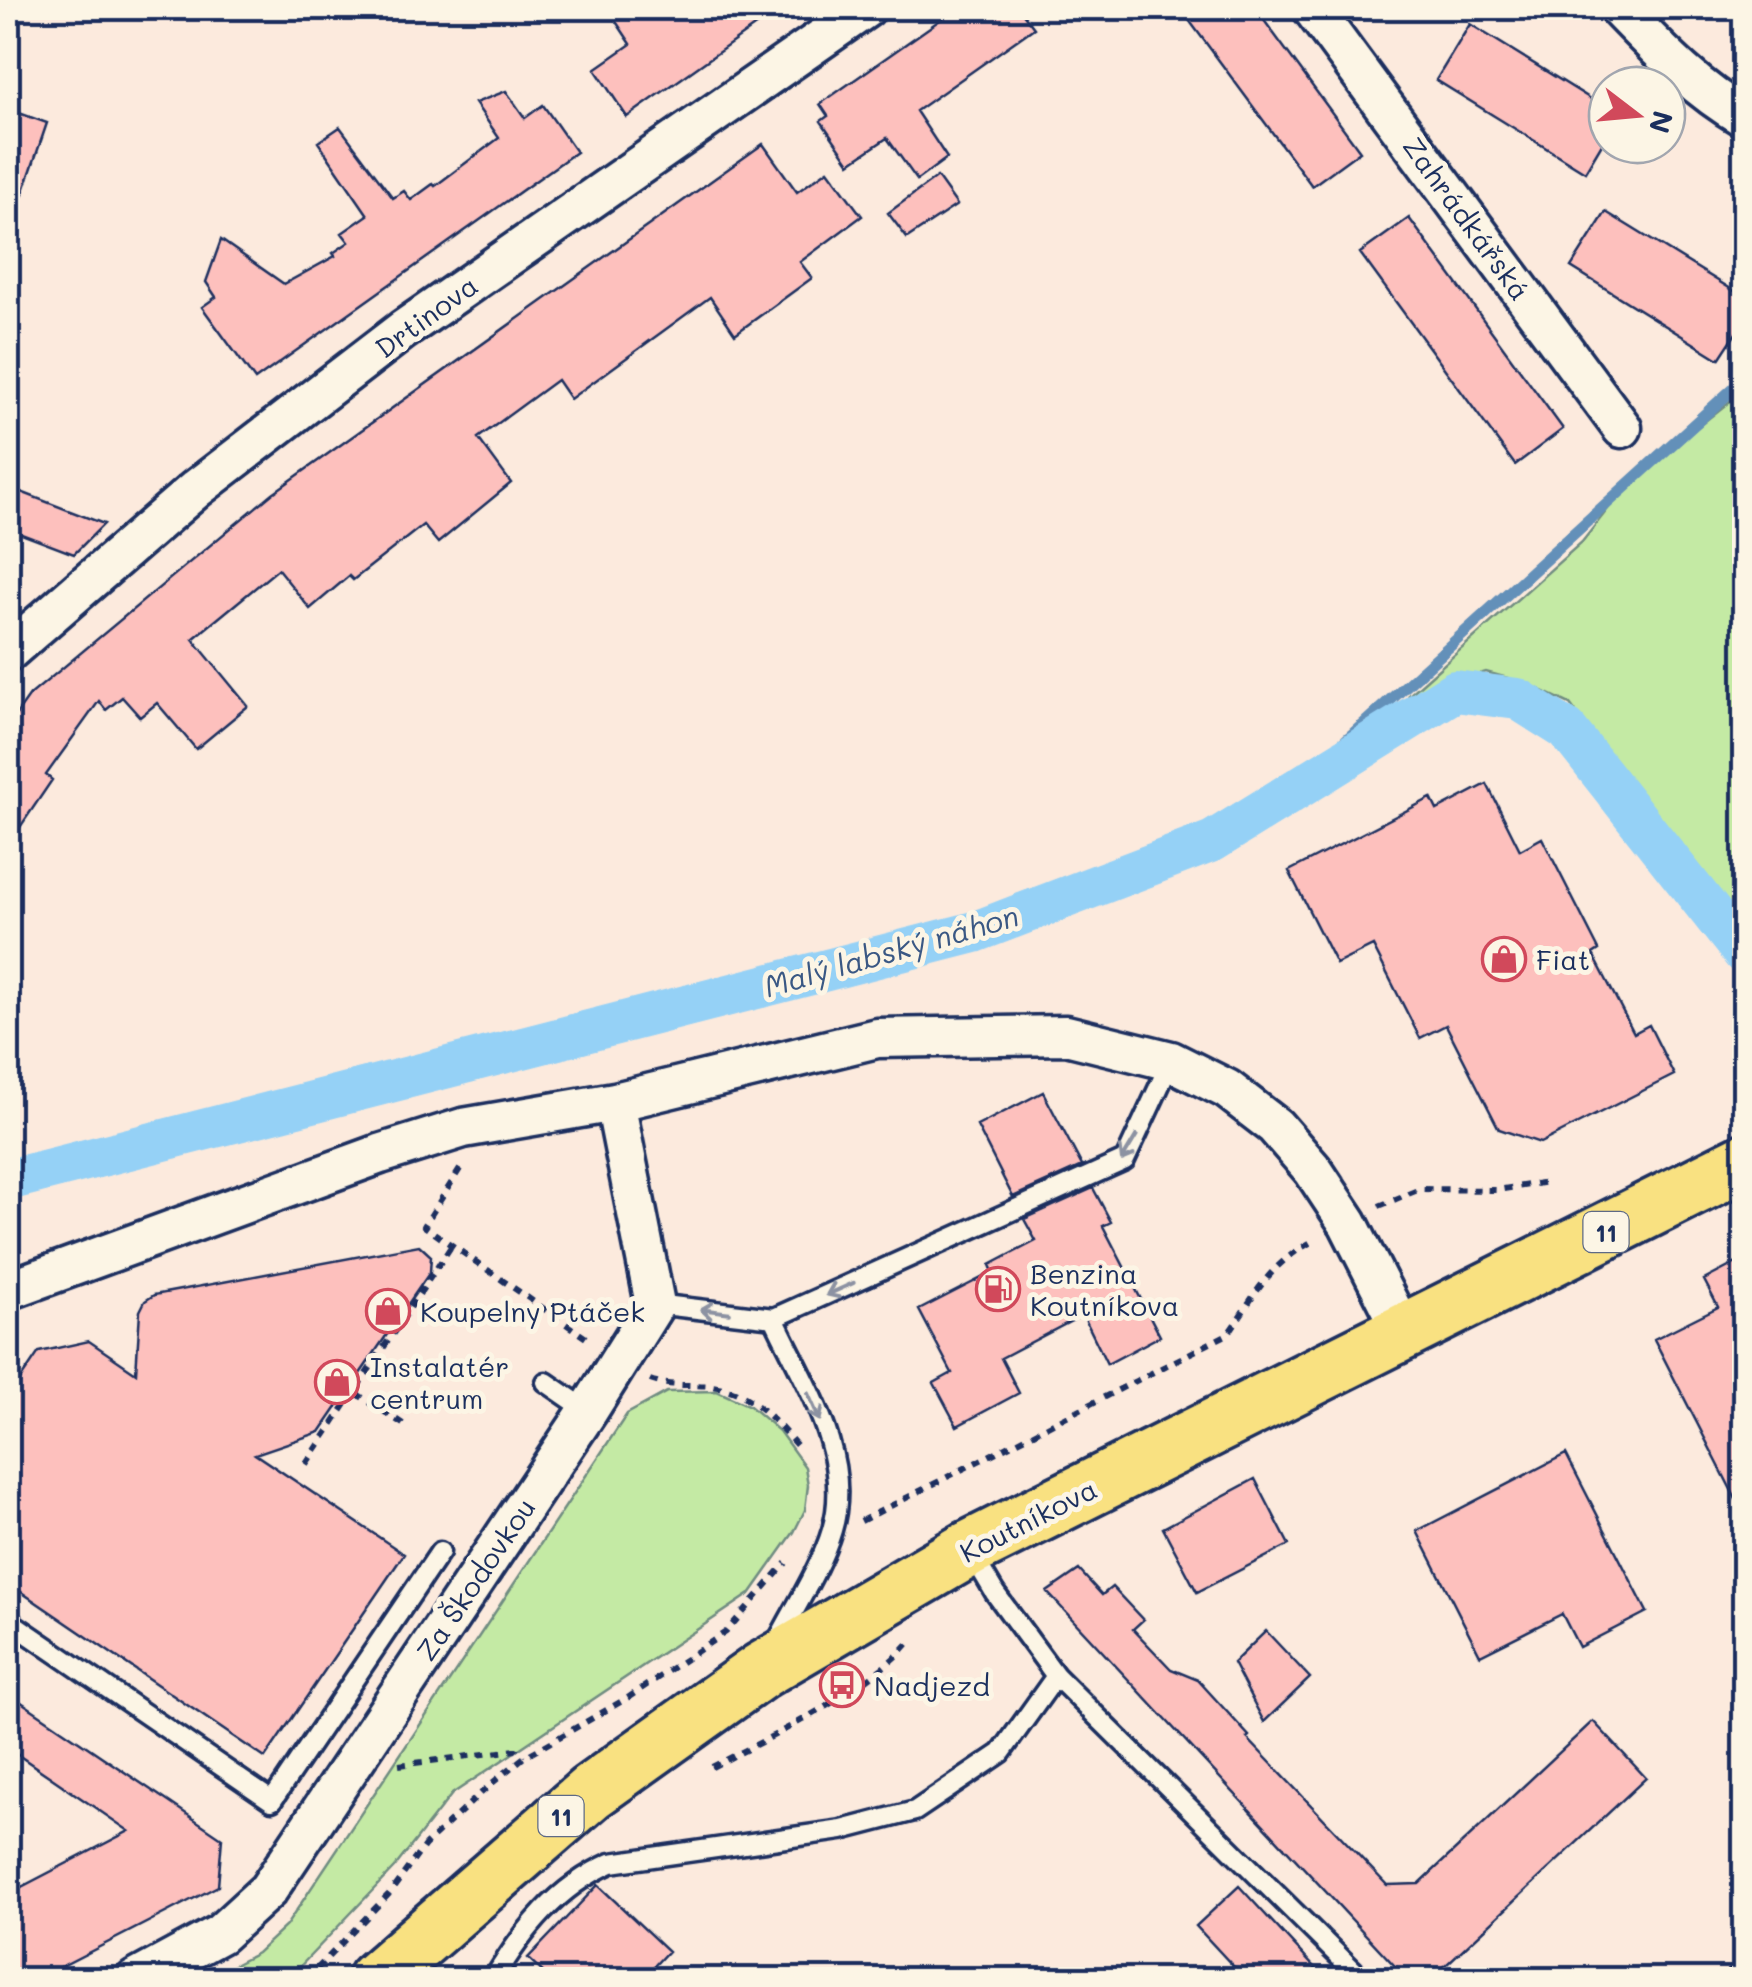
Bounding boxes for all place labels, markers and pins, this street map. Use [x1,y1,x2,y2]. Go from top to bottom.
shop icon: Fiat [1481,936,1527,982]
place label: Fiat [1536,941,1590,977]
place label: Benzina Koutníkova [1030,1255,1179,1323]
fuel station icon: Benzina Koutníkova [975,1266,1021,1312]
shop icon: Koupelny Ptáček [365,1288,411,1334]
place label: Koupelny Ptáček [420,1293,645,1329]
place label: Instalatér centrum [370,1348,509,1416]
shop icon: Instalatér centrum [314,1359,360,1405]
bus stop icon: Nadjezd [819,1662,865,1708]
place label: Nadjezd [874,1667,990,1703]

